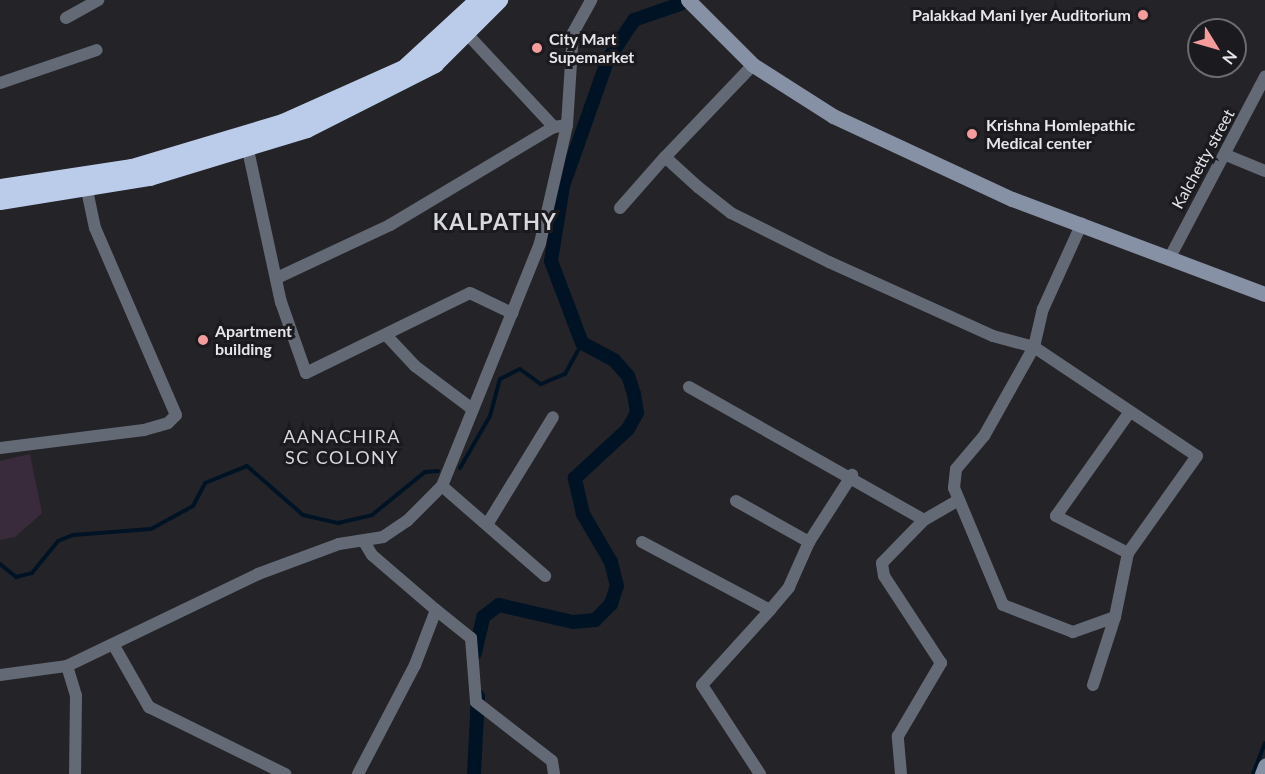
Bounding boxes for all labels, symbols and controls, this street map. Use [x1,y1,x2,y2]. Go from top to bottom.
place label: Palakkad Mani Iyer Auditorium [911,5,1131,25]
marker: Palakkad Mani Iyer Auditorium [1136,8,1150,22]
north arrow [1187,18,1247,78]
place label: City Mart Supemarket [549,29,634,67]
marker: City Mart Supemarket [530,41,544,55]
text: N [1219,47,1241,69]
street label: Kalchetty street [1168,106,1238,212]
place label: Krishna Homlepathic Medical center [986,115,1135,153]
marker: Krishna Homlepathic Medical center [963,125,981,143]
district label: KALPATHY [433,209,557,235]
place label: Apartment building [215,321,292,359]
marker: Apartment building [196,333,210,347]
district label: AANACHIRA SC COLONY [283,426,401,468]

